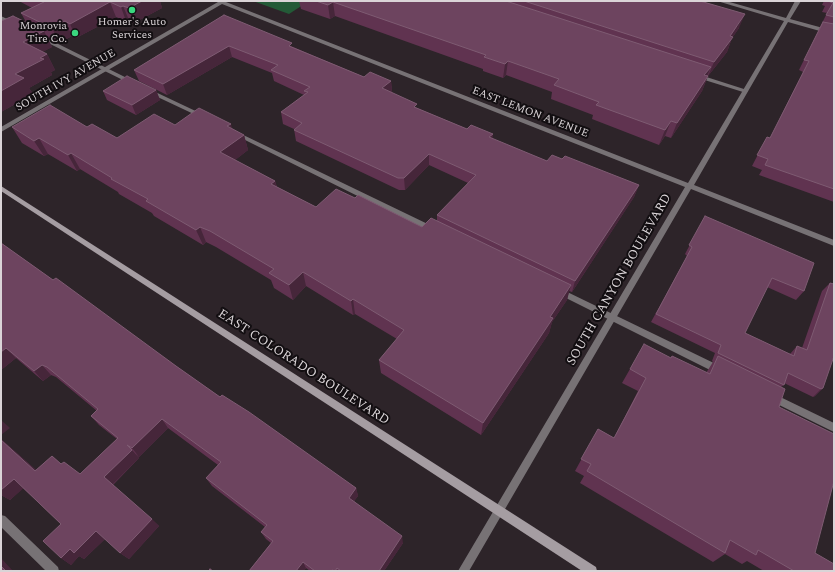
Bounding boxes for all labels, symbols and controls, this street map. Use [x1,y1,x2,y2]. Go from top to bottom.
marker: Homer's Auto Services [127,5,137,15]
place label: Homer's Auto Services [98,16,166,42]
place label: Monrovia Tire Co. [20,20,67,46]
marker: Monrovia Tire Co. [70,28,80,38]
street label: SOUTH IVY AVENUE [14,47,118,115]
street label: EAST LEMON AVENUE [470,85,590,141]
street label: SOUTH CANYON BOULEVARD [564,191,676,369]
street label: EAST COLORADO BOULEVARD [214,307,392,429]

